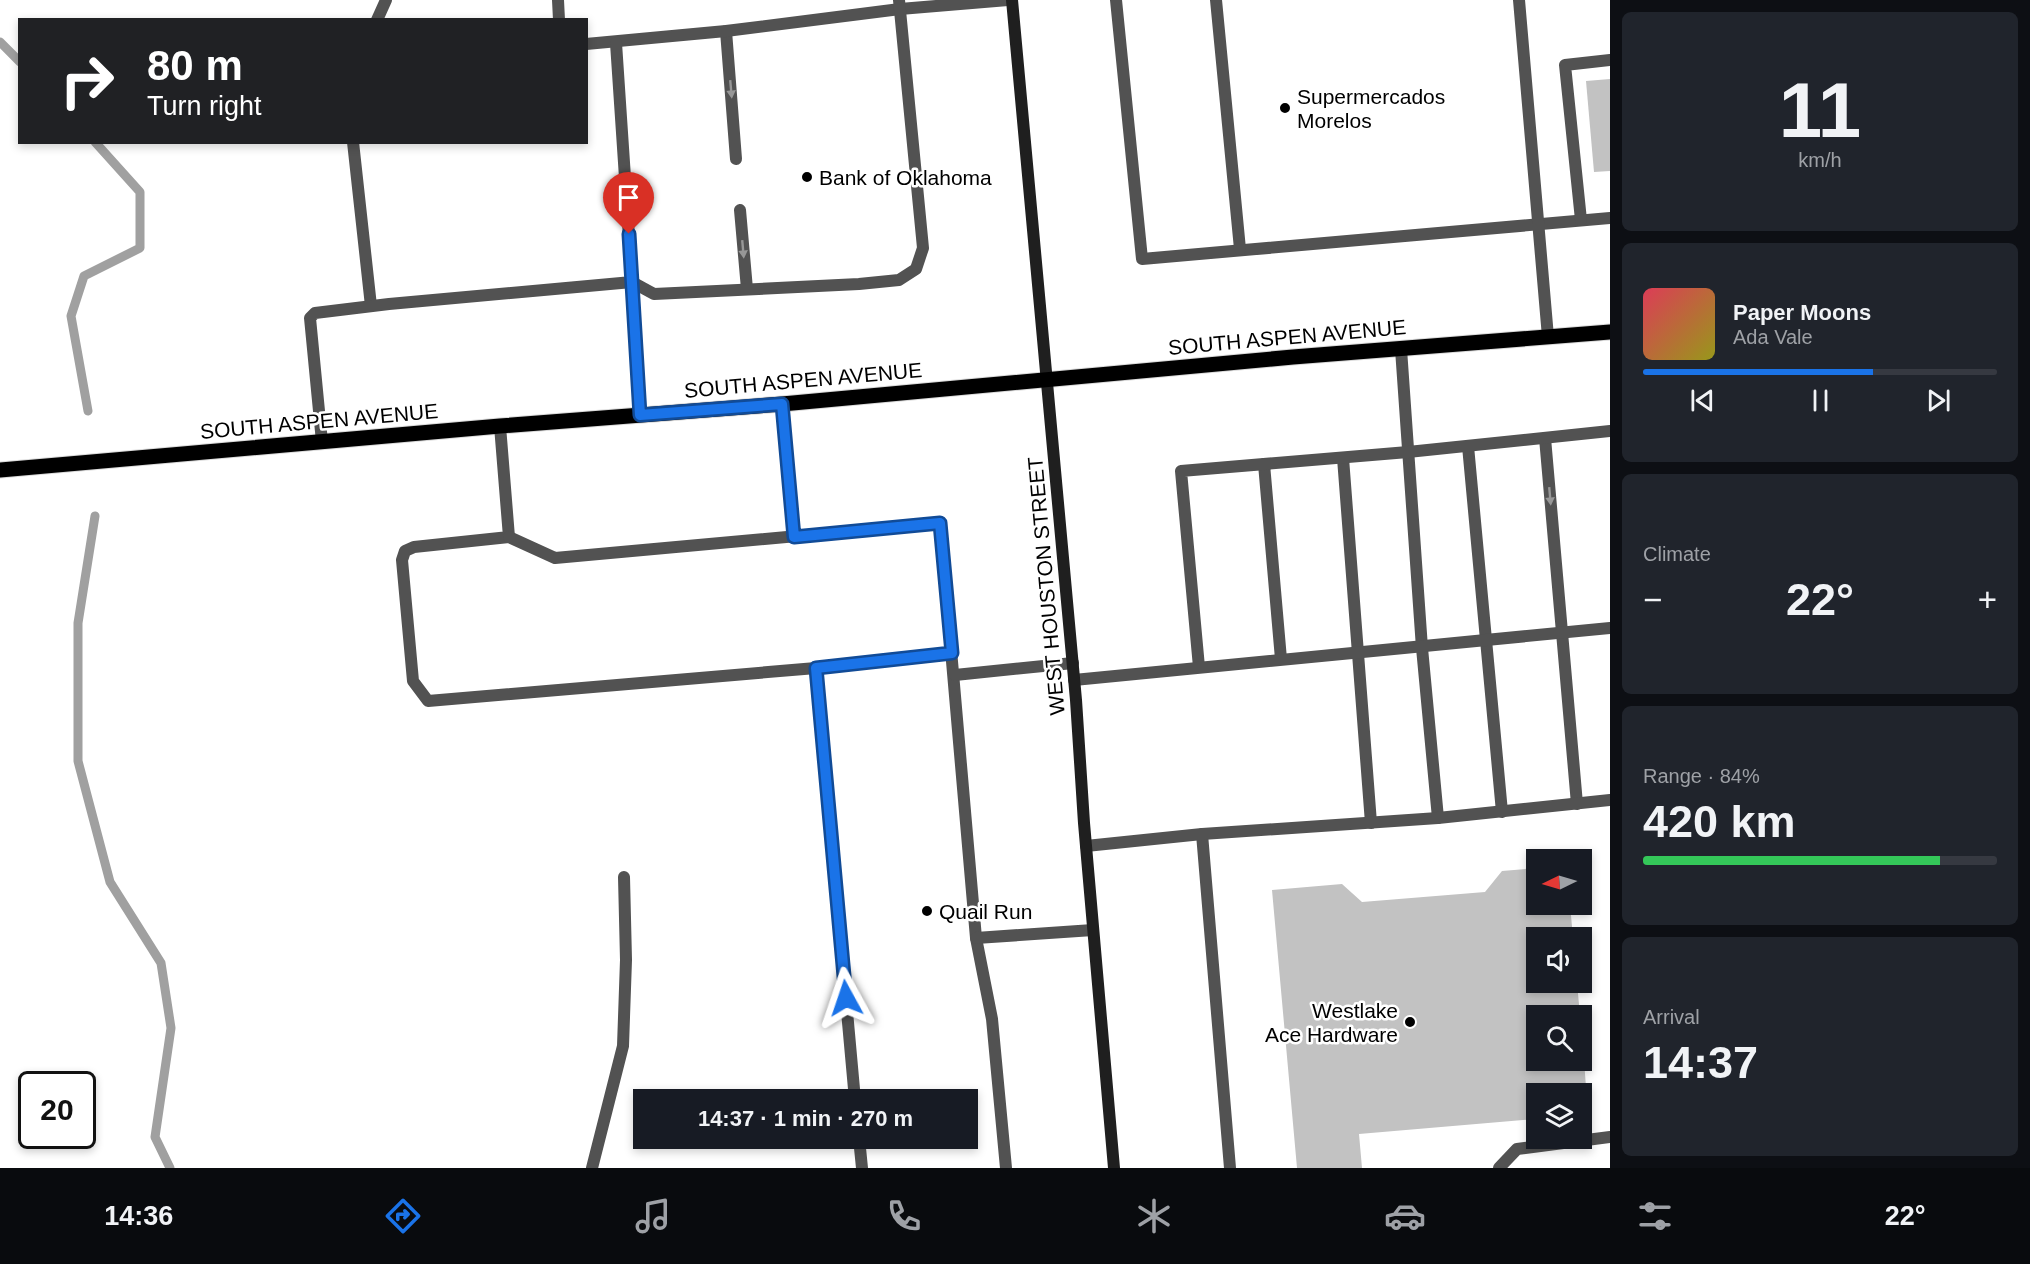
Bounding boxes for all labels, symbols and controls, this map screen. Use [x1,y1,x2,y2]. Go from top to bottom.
icon: right [48,42,126,120]
text: 80 m [147,42,243,89]
text: 11 [1779,66,1861,154]
one-way arrow [726,80,735,99]
place label: Supermercados Morelos [1297,85,1445,132]
text: Turn right [147,91,262,121]
marker: Supermercados Morelos [1278,101,1292,115]
text: km/h [1798,149,1842,171]
place label: Bank of Oklahoma [819,166,992,189]
marker: Bank of Oklahoma [800,170,814,184]
pin [603,172,654,234]
icon: arrive [612,181,645,214]
one-way arrow [738,240,748,259]
text: Paper Moons [1733,300,1871,325]
street label: SOUTH ASPEN AVENUE [1167,315,1407,359]
text: Ada Vale [1733,326,1813,348]
street label: SOUTH ASPEN AVENUE [683,358,923,402]
icon: previous [1686,384,1719,417]
icon: pause [1804,384,1837,417]
icon: next [1922,384,1955,417]
street label: SOUTH ASPEN AVENUE [199,399,439,443]
street label: WEST HOUSTON STREET [1023,456,1069,716]
one-way arrow [1545,487,1555,506]
text: Climate [1643,543,1711,565]
text: 22° [1786,574,1854,625]
text: − [1643,581,1662,618]
text: + [1978,581,1997,618]
text: Range · 84% [1643,765,1760,787]
text: 420 km [1643,796,1796,847]
north arrow [1526,849,1592,915]
map controls [1526,849,1592,1149]
place label: Quail Run [939,900,1032,923]
marker: Quail Run [920,904,934,918]
button: sound [1526,927,1592,993]
position arrow [814,966,878,1030]
place label: Westlake Ace Hardware [1265,999,1398,1046]
button: search [1526,1005,1592,1071]
text: Arrival [1643,1006,1700,1028]
marker: Westlake Ace Hardware [1403,1015,1417,1029]
text: 14:37 [1643,1037,1758,1088]
speed limit sign: 20 [18,1071,96,1149]
button: layers [1526,1083,1592,1149]
text: 14:37 · 1 min · 270 m [698,1106,913,1131]
icon: directions [382,1195,424,1237]
icon: music [632,1195,674,1237]
icon: phone [883,1195,925,1237]
icon: climate [1133,1195,1175,1237]
icon: car [1384,1195,1426,1237]
icon: filters [1634,1195,1676,1237]
text: 14:36 [104,1201,173,1231]
text: 22° [1885,1201,1926,1231]

